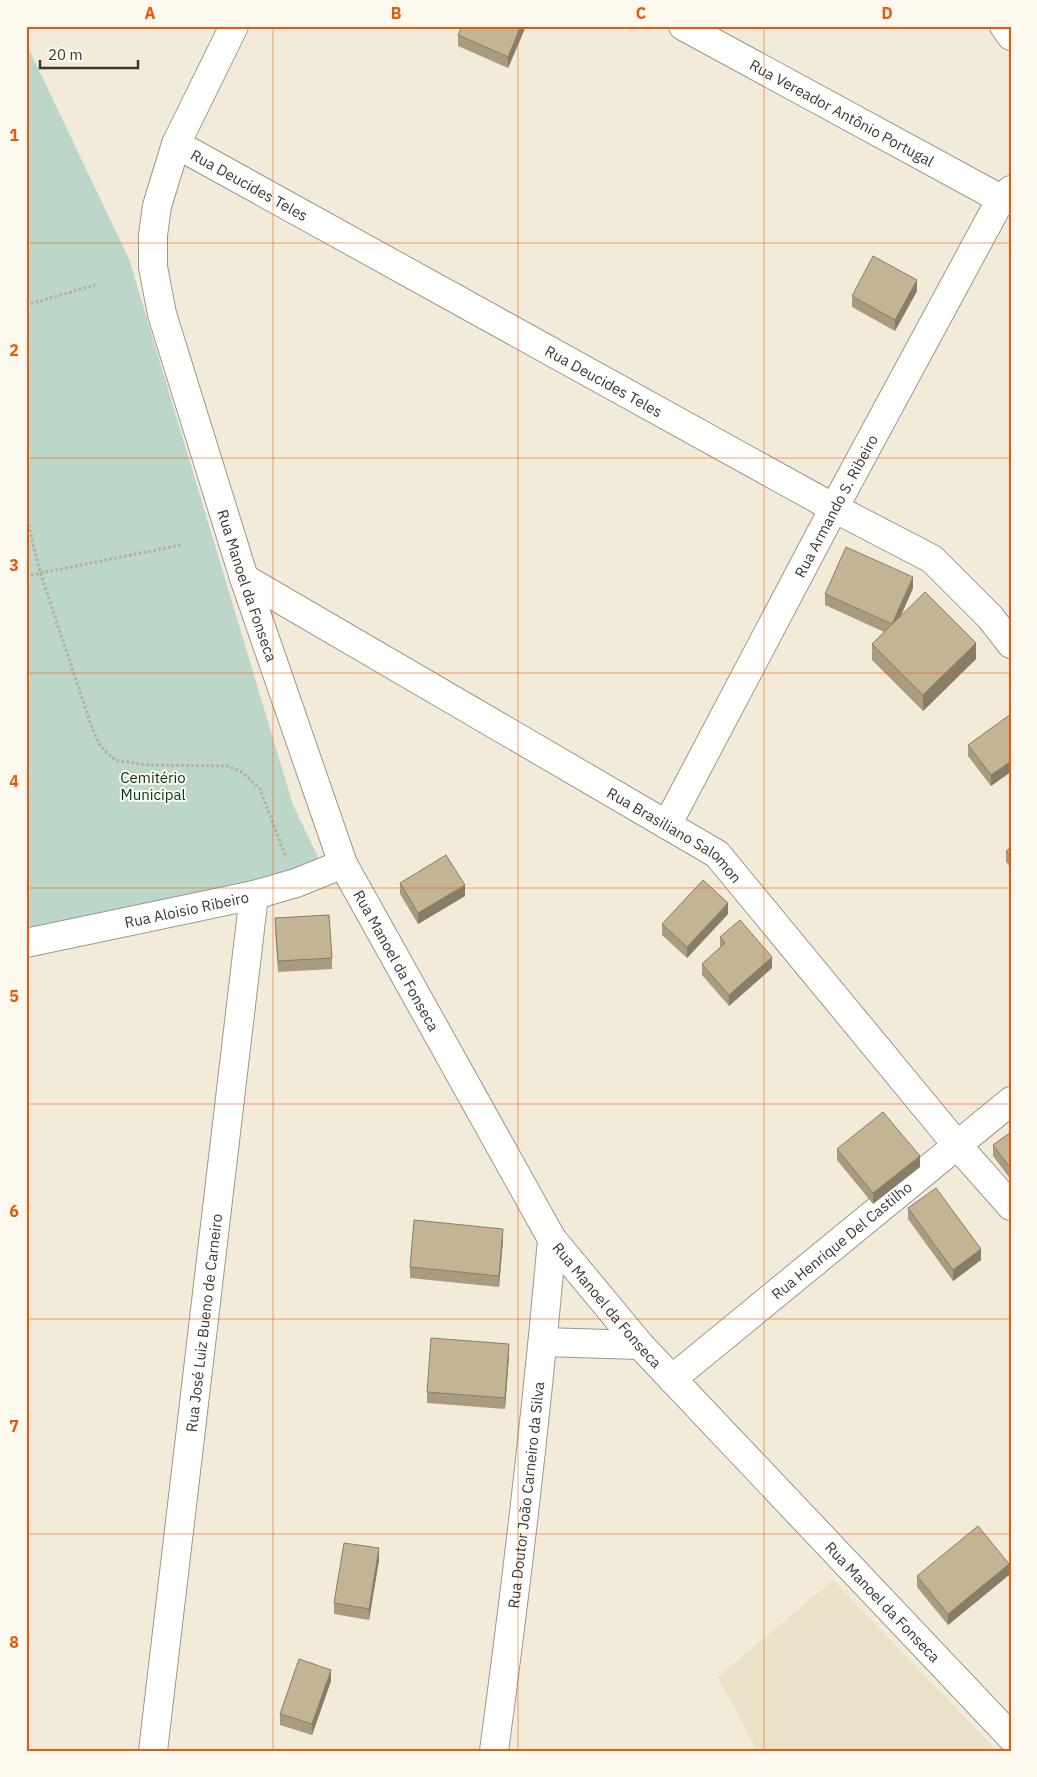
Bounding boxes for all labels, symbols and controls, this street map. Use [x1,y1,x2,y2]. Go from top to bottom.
text: A [145,3,156,23]
text: B [391,3,402,23]
text: C [636,3,646,23]
text: D [881,3,893,23]
scale bar [40,38,138,70]
text: 20 m [48,45,83,64]
street label: Rua Vereador Antônio Portugal [746,55,938,170]
text: 1 [9,125,19,145]
street label: Rua Deucides Teles [188,145,312,225]
text: 2 [9,340,19,360]
street label: Rua Deucides Teles [542,341,666,421]
street label: Rua Armando S. Ribeiro [790,431,882,581]
street label: Rua Manoel da Fonseca [214,507,282,664]
text: 3 [9,555,19,575]
park label: Cemitério Municipal [120,768,186,804]
text: 4 [9,771,19,791]
street label: Rua Brasiliano Salomon [604,783,746,886]
street label: Rua Manoel da Fonseca [350,886,444,1035]
street label: Rua Aloisio Ribeiro [123,887,250,932]
text: 5 [9,986,19,1006]
street label: Rua Henrique Del Castilho [767,1177,915,1303]
text: 6 [9,1201,19,1221]
street label: Rua José Luiz Bueno de Carneiro [181,1213,226,1433]
street label: Rua Manoel da Fonseca [549,1238,666,1372]
street label: Rua Doutor João Carneiro da Silva [503,1381,548,1609]
text: 7 [9,1416,19,1436]
street label: Rua Manoel da Fonseca [821,1537,944,1666]
text: 8 [9,1632,19,1652]

